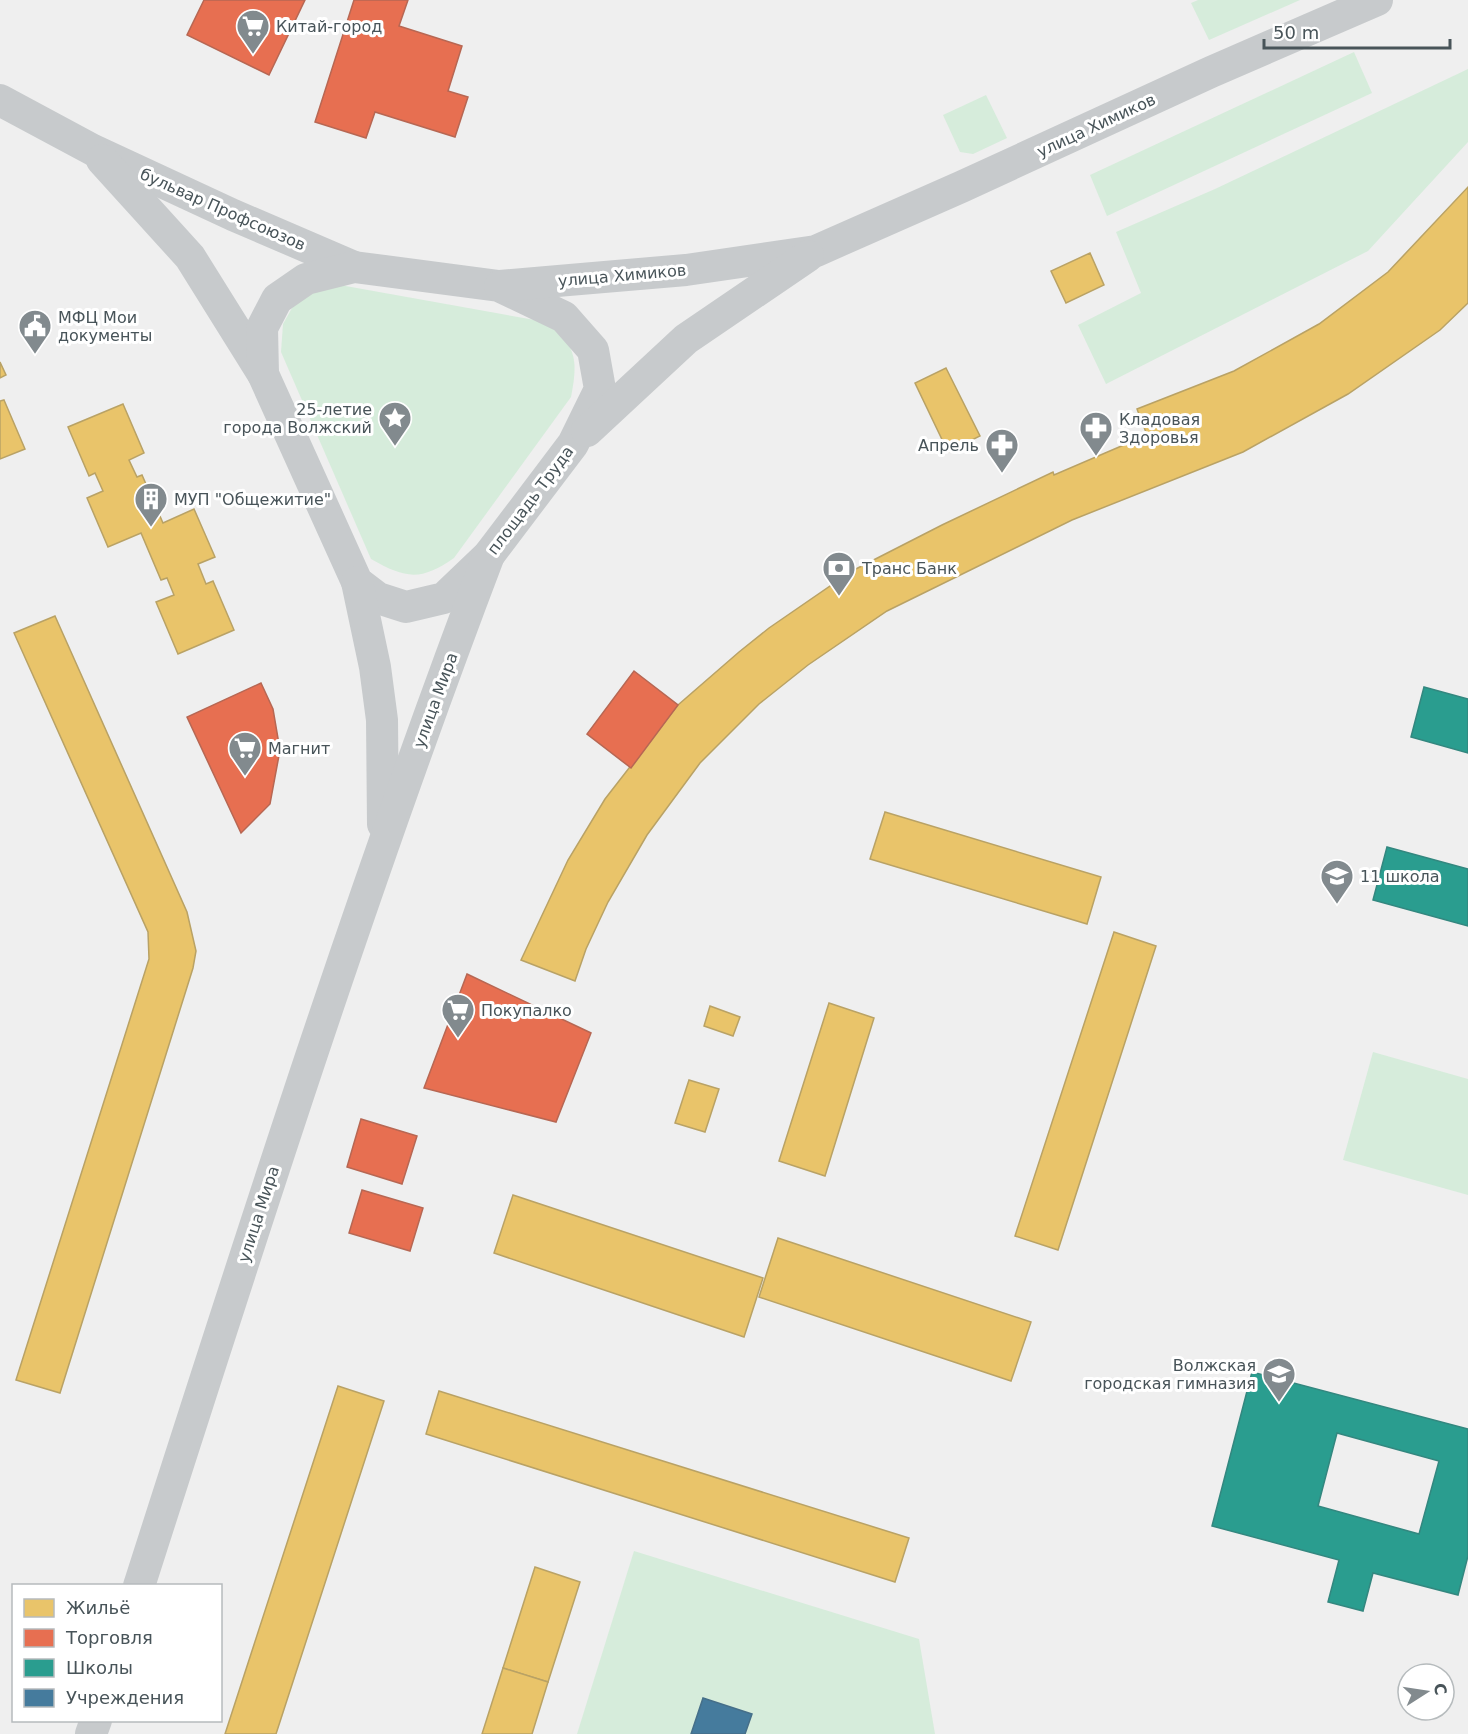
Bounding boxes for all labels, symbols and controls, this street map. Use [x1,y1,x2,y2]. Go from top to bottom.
supermarket icon: Китай-город [235,8,271,55]
scale bar [1264,12,1450,50]
place label: Китай-город [276,17,382,36]
text: 50 m [1273,22,1319,43]
street label: улица Химиков [1034,90,1158,161]
street label: бульвар Профсоюзов [137,164,308,255]
street label: улица Химиков [557,260,687,291]
public building icon: МФЦ Мои документы [17,308,53,355]
place label: МФЦ Мои документы [58,308,152,345]
place label: 25-летие города Волжский [223,400,372,437]
place icon: 25-летие города Волжский [377,400,413,447]
pharmacy icon: Кладовая Здоровья [1078,410,1114,457]
place label: Кладовая Здоровья [1119,410,1200,447]
pharmacy icon: Апрель [984,427,1020,474]
place label: Апрель [918,436,979,455]
street label: площадь Труда [483,442,577,558]
building icon: МУП "Общежитие" [133,481,169,528]
place label: МУП "Общежитие" [174,490,331,509]
bank icon: Транс Банк [821,550,857,597]
place label: Транс Банк [861,559,957,578]
street label: улица Мира [409,650,462,750]
supermarket icon: Магнит [227,730,263,777]
place label: Магнит [268,739,330,758]
school or university icon: 11 школа [1319,858,1355,905]
place label: 11 школа [1360,867,1440,886]
supermarket icon: Покупалко [440,992,476,1039]
place label: Покупалко [481,1001,572,1020]
street label: улица Мира [234,1164,283,1265]
place label: Волжская городская гимназия [1084,1356,1256,1393]
school or university icon: Волжская городская гимназия [1261,1356,1297,1403]
legend [12,1584,222,1722]
text: Жильё [66,1597,130,1618]
text: Торговля [65,1627,153,1648]
text: Школы [66,1657,133,1678]
north arrow [1396,1662,1456,1722]
text: С [1430,1681,1451,1697]
text: Учреждения [66,1687,184,1708]

